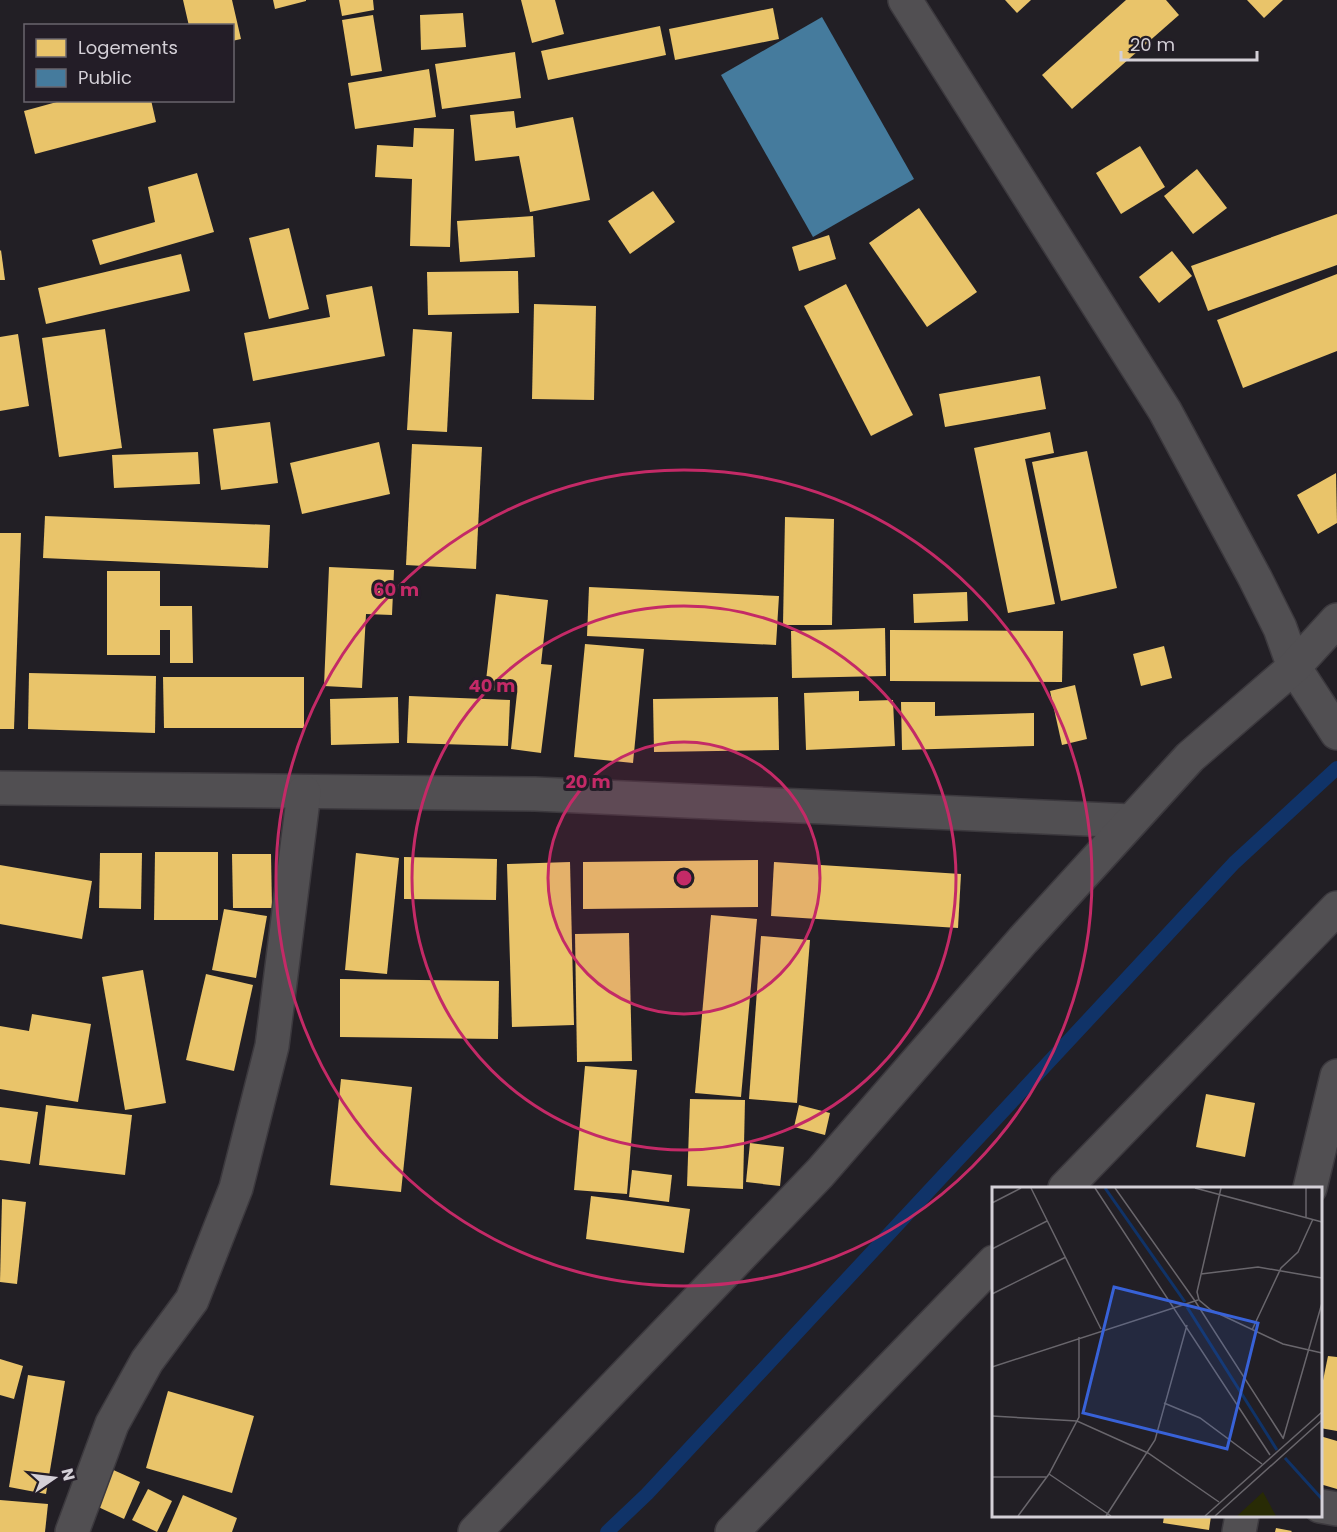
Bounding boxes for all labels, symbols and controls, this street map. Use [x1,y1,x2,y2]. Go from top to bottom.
legend [24,24,234,102]
scale bar [1121,24,1258,62]
text: 20 m [1130,32,1175,57]
text: Logements [78,35,178,60]
text: Public [78,65,132,90]
text: 60 m [373,577,419,602]
text: 40 m [469,673,515,698]
text: 20 m [566,769,610,794]
centre of rings [674,868,694,888]
inset map [992,1187,1322,1517]
north arrow [24,1448,84,1508]
text: N [55,1466,81,1483]

